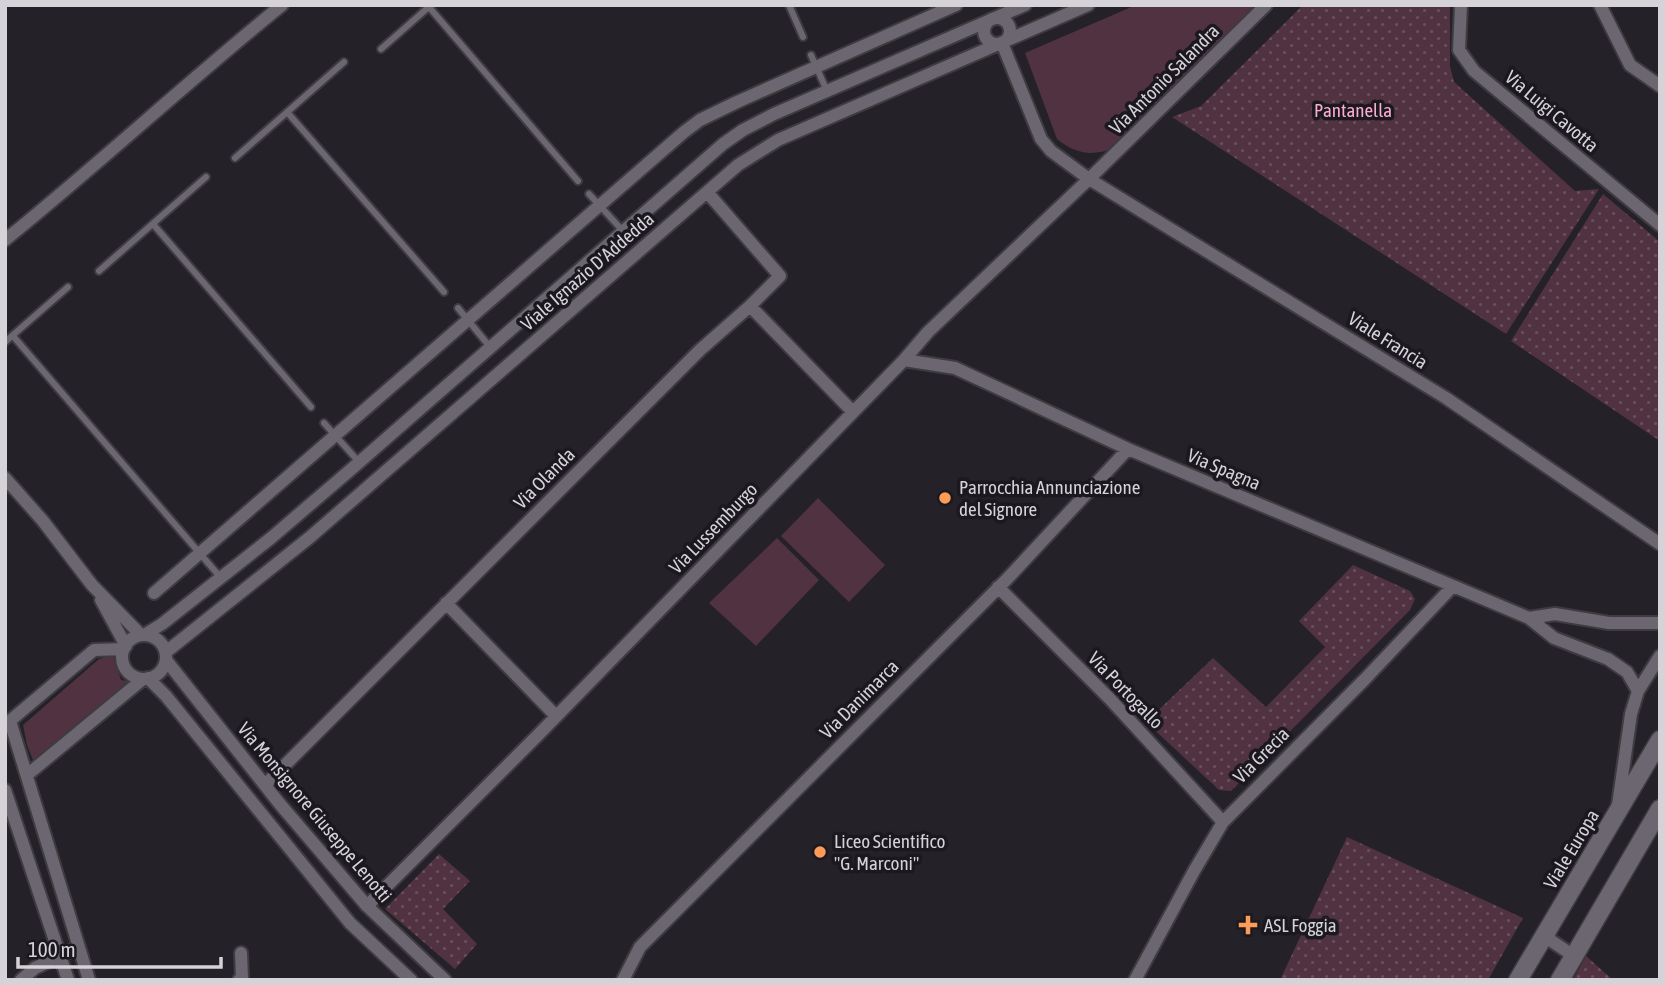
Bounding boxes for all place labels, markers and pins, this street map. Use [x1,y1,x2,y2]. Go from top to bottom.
place label: Parrocchia Annunciazione del Signore [959,476,1140,520]
marker: Parrocchia Annunciazione del Signore [937,490,953,506]
place label: Liceo Scientifico "G. Marconi" [834,830,946,874]
marker: Liceo Scientifico "G. Marconi" [812,844,828,860]
place label: ASL Foggia [1264,914,1337,936]
marker: ASL Foggia [1238,915,1258,935]

